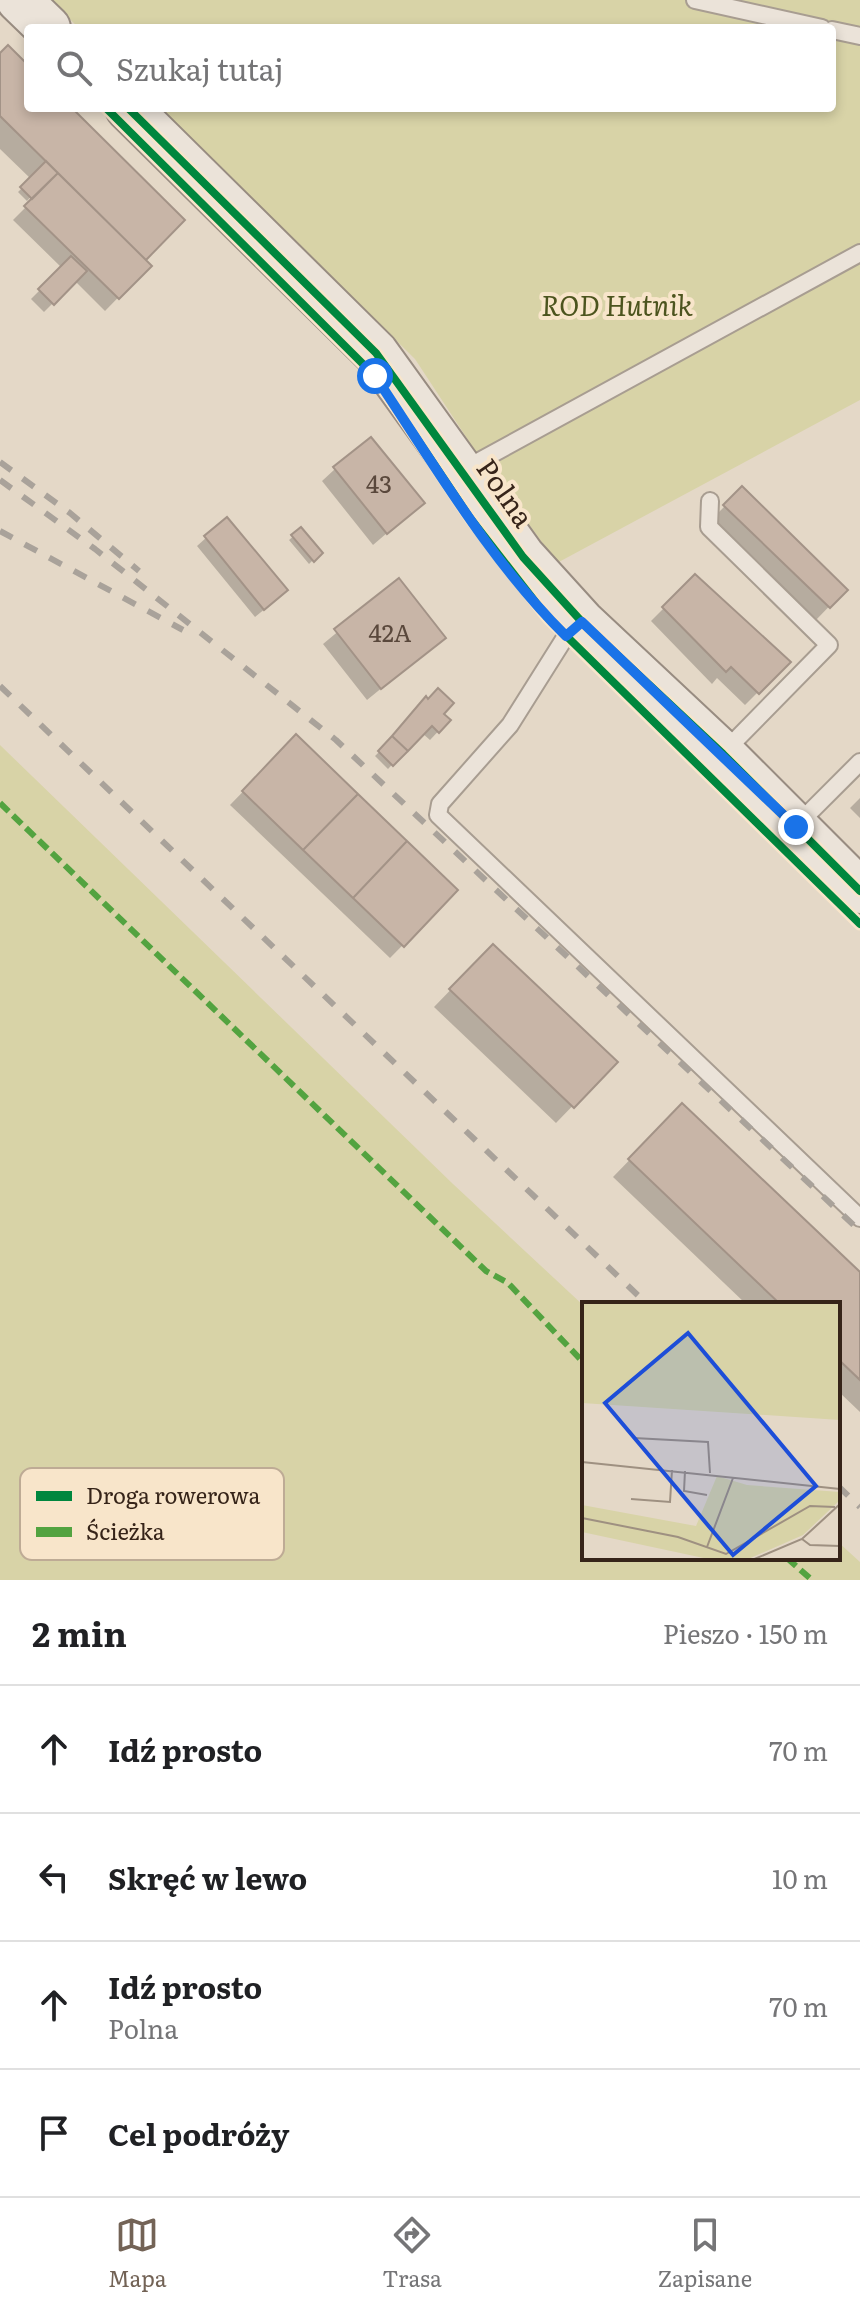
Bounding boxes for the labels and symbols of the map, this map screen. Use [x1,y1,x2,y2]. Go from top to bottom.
park label: ROD Hutnik [541,283,694,325]
route start [357,358,393,394]
street label: Polna [468,449,546,535]
house number: 43 [366,465,392,500]
house number: 42A [368,614,412,649]
route end [778,809,814,845]
inset map [582,1302,840,1560]
legend [20,1468,284,1560]
text: Droga rowerowa [86,1478,260,1511]
text: Ścieżka [86,1514,165,1547]

